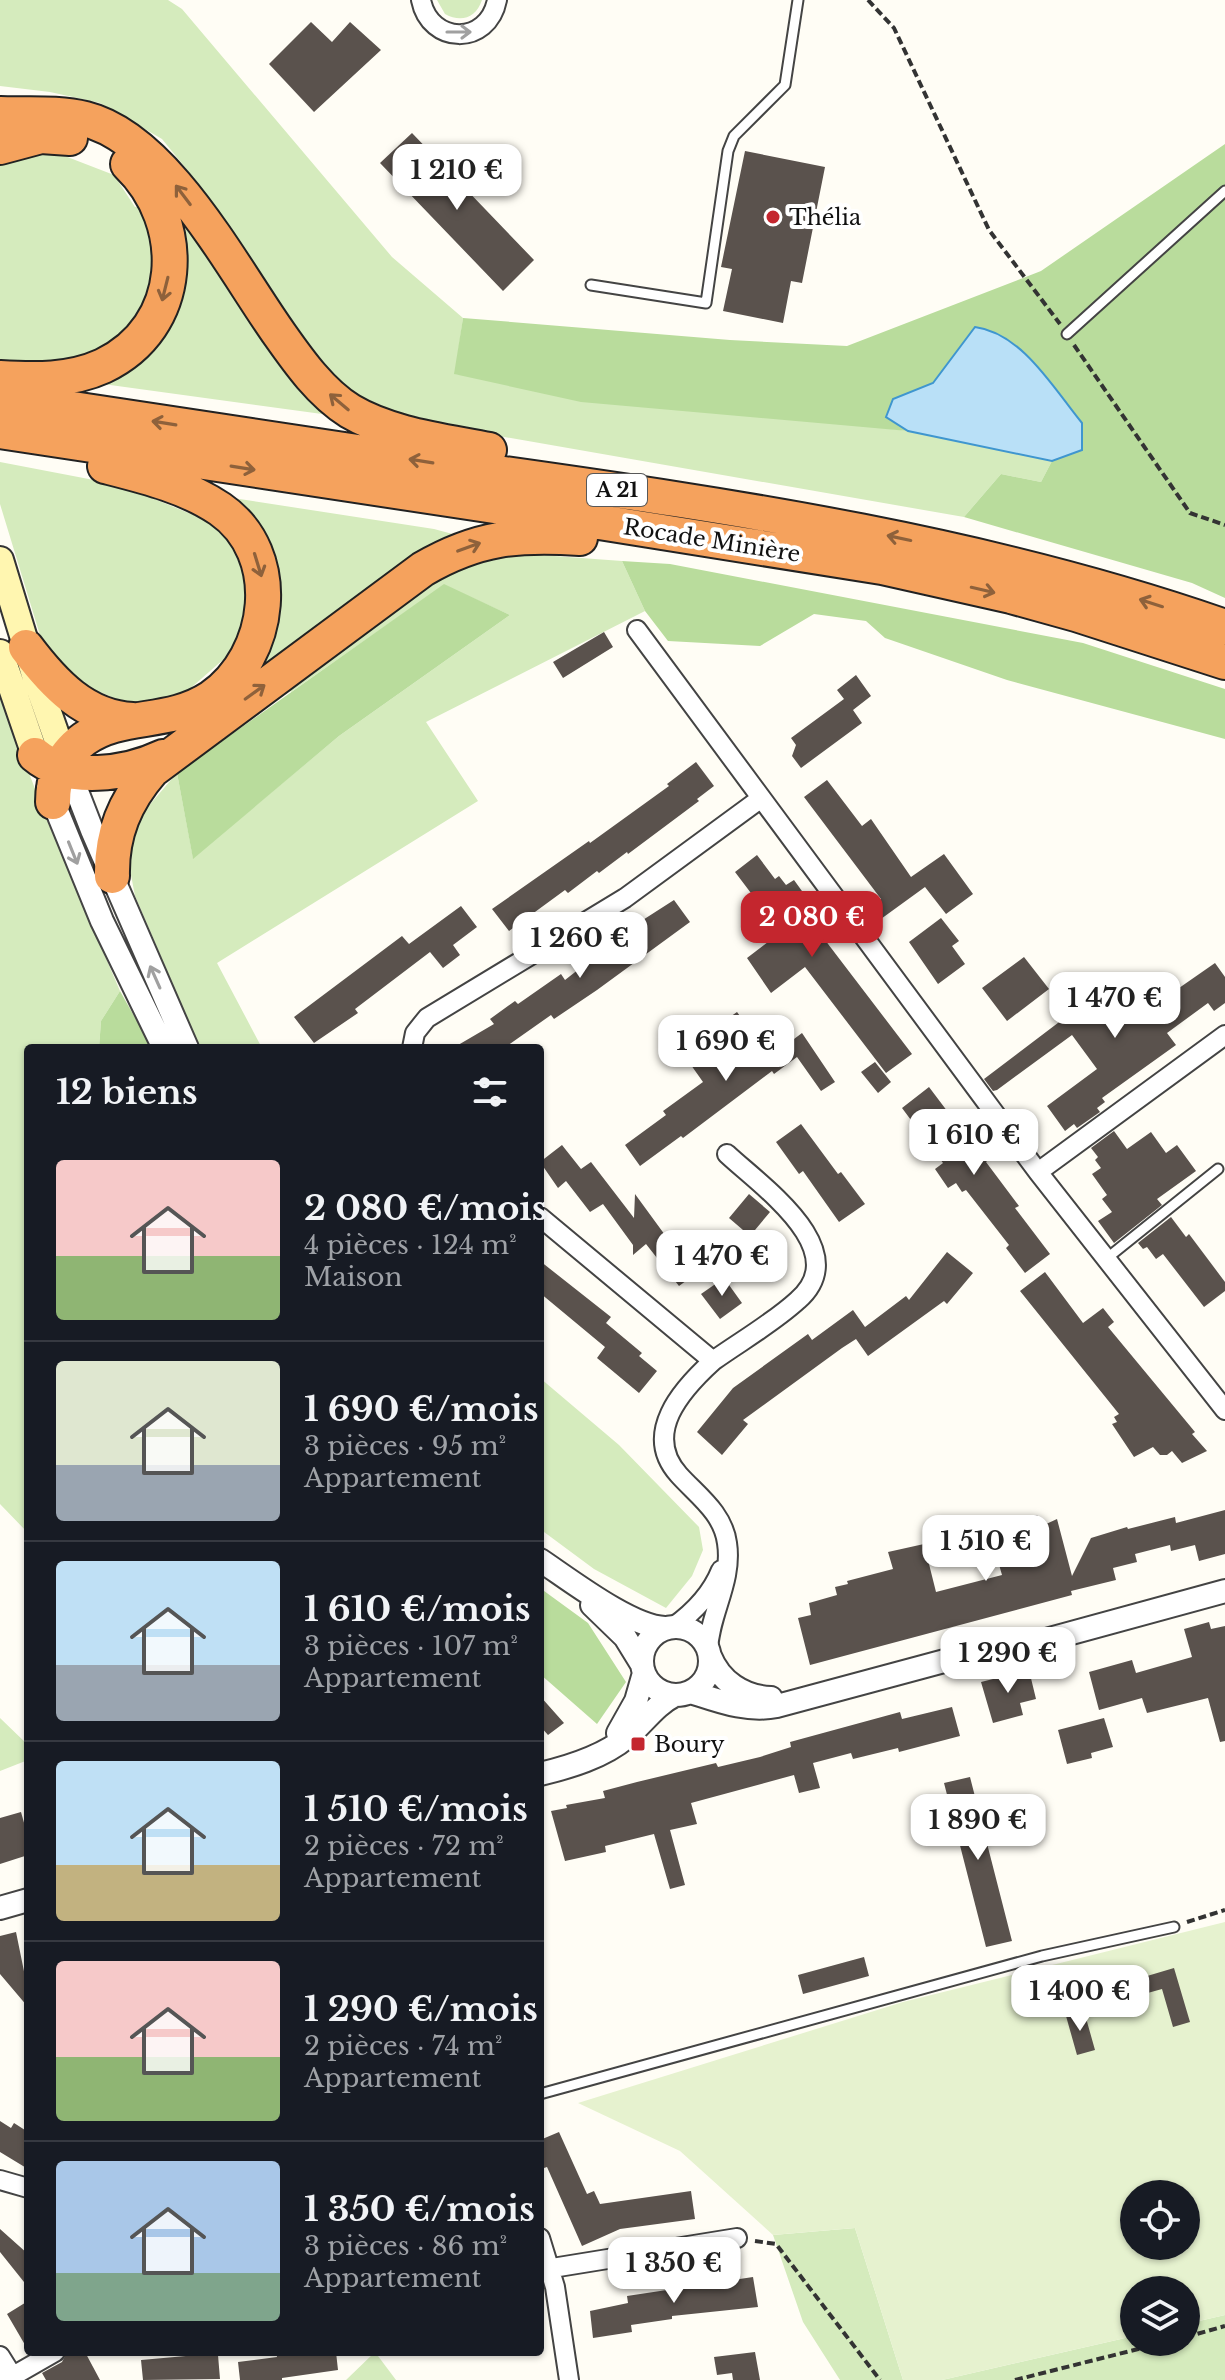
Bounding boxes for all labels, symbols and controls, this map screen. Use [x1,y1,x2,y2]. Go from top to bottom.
one-way arrow [446,24,472,40]
pin: 1 210 € [383,144,531,212]
text: 1 210 € [411,154,503,186]
one-way arrow [174,184,191,206]
place label: Thélia [789,204,862,231]
marker: Thélia [764,208,782,226]
one-way arrow [157,275,172,301]
one-way arrow [328,393,349,411]
one-way arrow [152,415,177,430]
one-way arrow [409,453,435,468]
one-way arrow [230,461,255,476]
road number: A 21 [587,474,647,506]
street label: Rocade Minière [621,513,802,568]
one-way arrow [887,530,912,545]
one-way arrow [456,539,481,553]
one-way arrow [252,552,266,577]
one-way arrow [969,583,995,598]
one-way arrow [1139,595,1164,609]
one-way arrow [243,684,265,701]
one-way arrow [67,840,82,865]
pin: 2 080 € [738,891,886,959]
text: 2 080 € [759,901,865,933]
pin: 1 260 € [506,912,654,980]
text: 1 260 € [530,922,630,954]
one-way arrow [147,965,162,990]
pin: 1 470 € [1041,972,1189,1040]
text: 1 470 € [1067,982,1163,1014]
pin: 1 690 € [652,1015,800,1083]
text: 1 690 € [676,1025,776,1057]
icon: filters [468,1070,512,1114]
text: 12 biens [56,1071,198,1113]
pin: 1 610 € [900,1109,1048,1177]
text: 1 610 € [927,1119,1021,1151]
text: 2 080 €/mois [304,1187,547,1229]
icon: home [120,1192,216,1288]
text: 4 pièces · 124 m² [304,1229,517,1261]
pin: 1 470 € [648,1230,796,1298]
text: 1 470 € [674,1240,770,1272]
text: Maison [304,1261,402,1293]
text: 1 690 €/mois [304,1388,539,1430]
icon: home [120,1393,216,1489]
text: 3 pièces · 95 m² [304,1430,506,1462]
text: Appartement [304,1462,481,1494]
pin: 1 510 € [912,1515,1060,1583]
text: 1 510 € [940,1525,1032,1557]
text: 1 610 €/mois [304,1588,531,1630]
icon: home [120,1593,216,1689]
pin: 1 290 € [934,1627,1082,1695]
text: 3 pièces · 107 m² [304,1630,518,1662]
text: 1 290 € [958,1637,1058,1669]
text: Appartement [304,1662,481,1694]
place label: Boury [654,1731,725,1758]
marker: Boury [629,1735,647,1753]
text: 1 510 €/mois [304,1788,528,1830]
icon: home [120,1793,216,1889]
pin: 1 890 € [904,1794,1052,1862]
text: 1 890 € [929,1804,1027,1836]
text: 2 pièces · 72 m² [304,1830,504,1862]
text: Appartement [304,1862,481,1894]
pin: 1 400 € [1006,1965,1154,2033]
text: 1 400 € [1029,1975,1131,2007]
text: 1 290 €/mois [304,1988,538,2030]
icon: home [120,1993,216,2089]
text: 2 pièces · 74 m² [304,2030,502,2062]
text: Appartement [304,2062,481,2094]
map controls [1120,2180,1200,2356]
button: locate [1120,2180,1200,2260]
text: 1 350 €/mois [304,2188,535,2230]
icon: home [120,2193,216,2289]
text: 3 pièces · 86 m² [304,2230,507,2262]
pin: 1 350 € [600,2237,748,2305]
text: 1 350 € [626,2247,722,2279]
text: Appartement [304,2262,481,2294]
button: layers [1120,2276,1200,2356]

